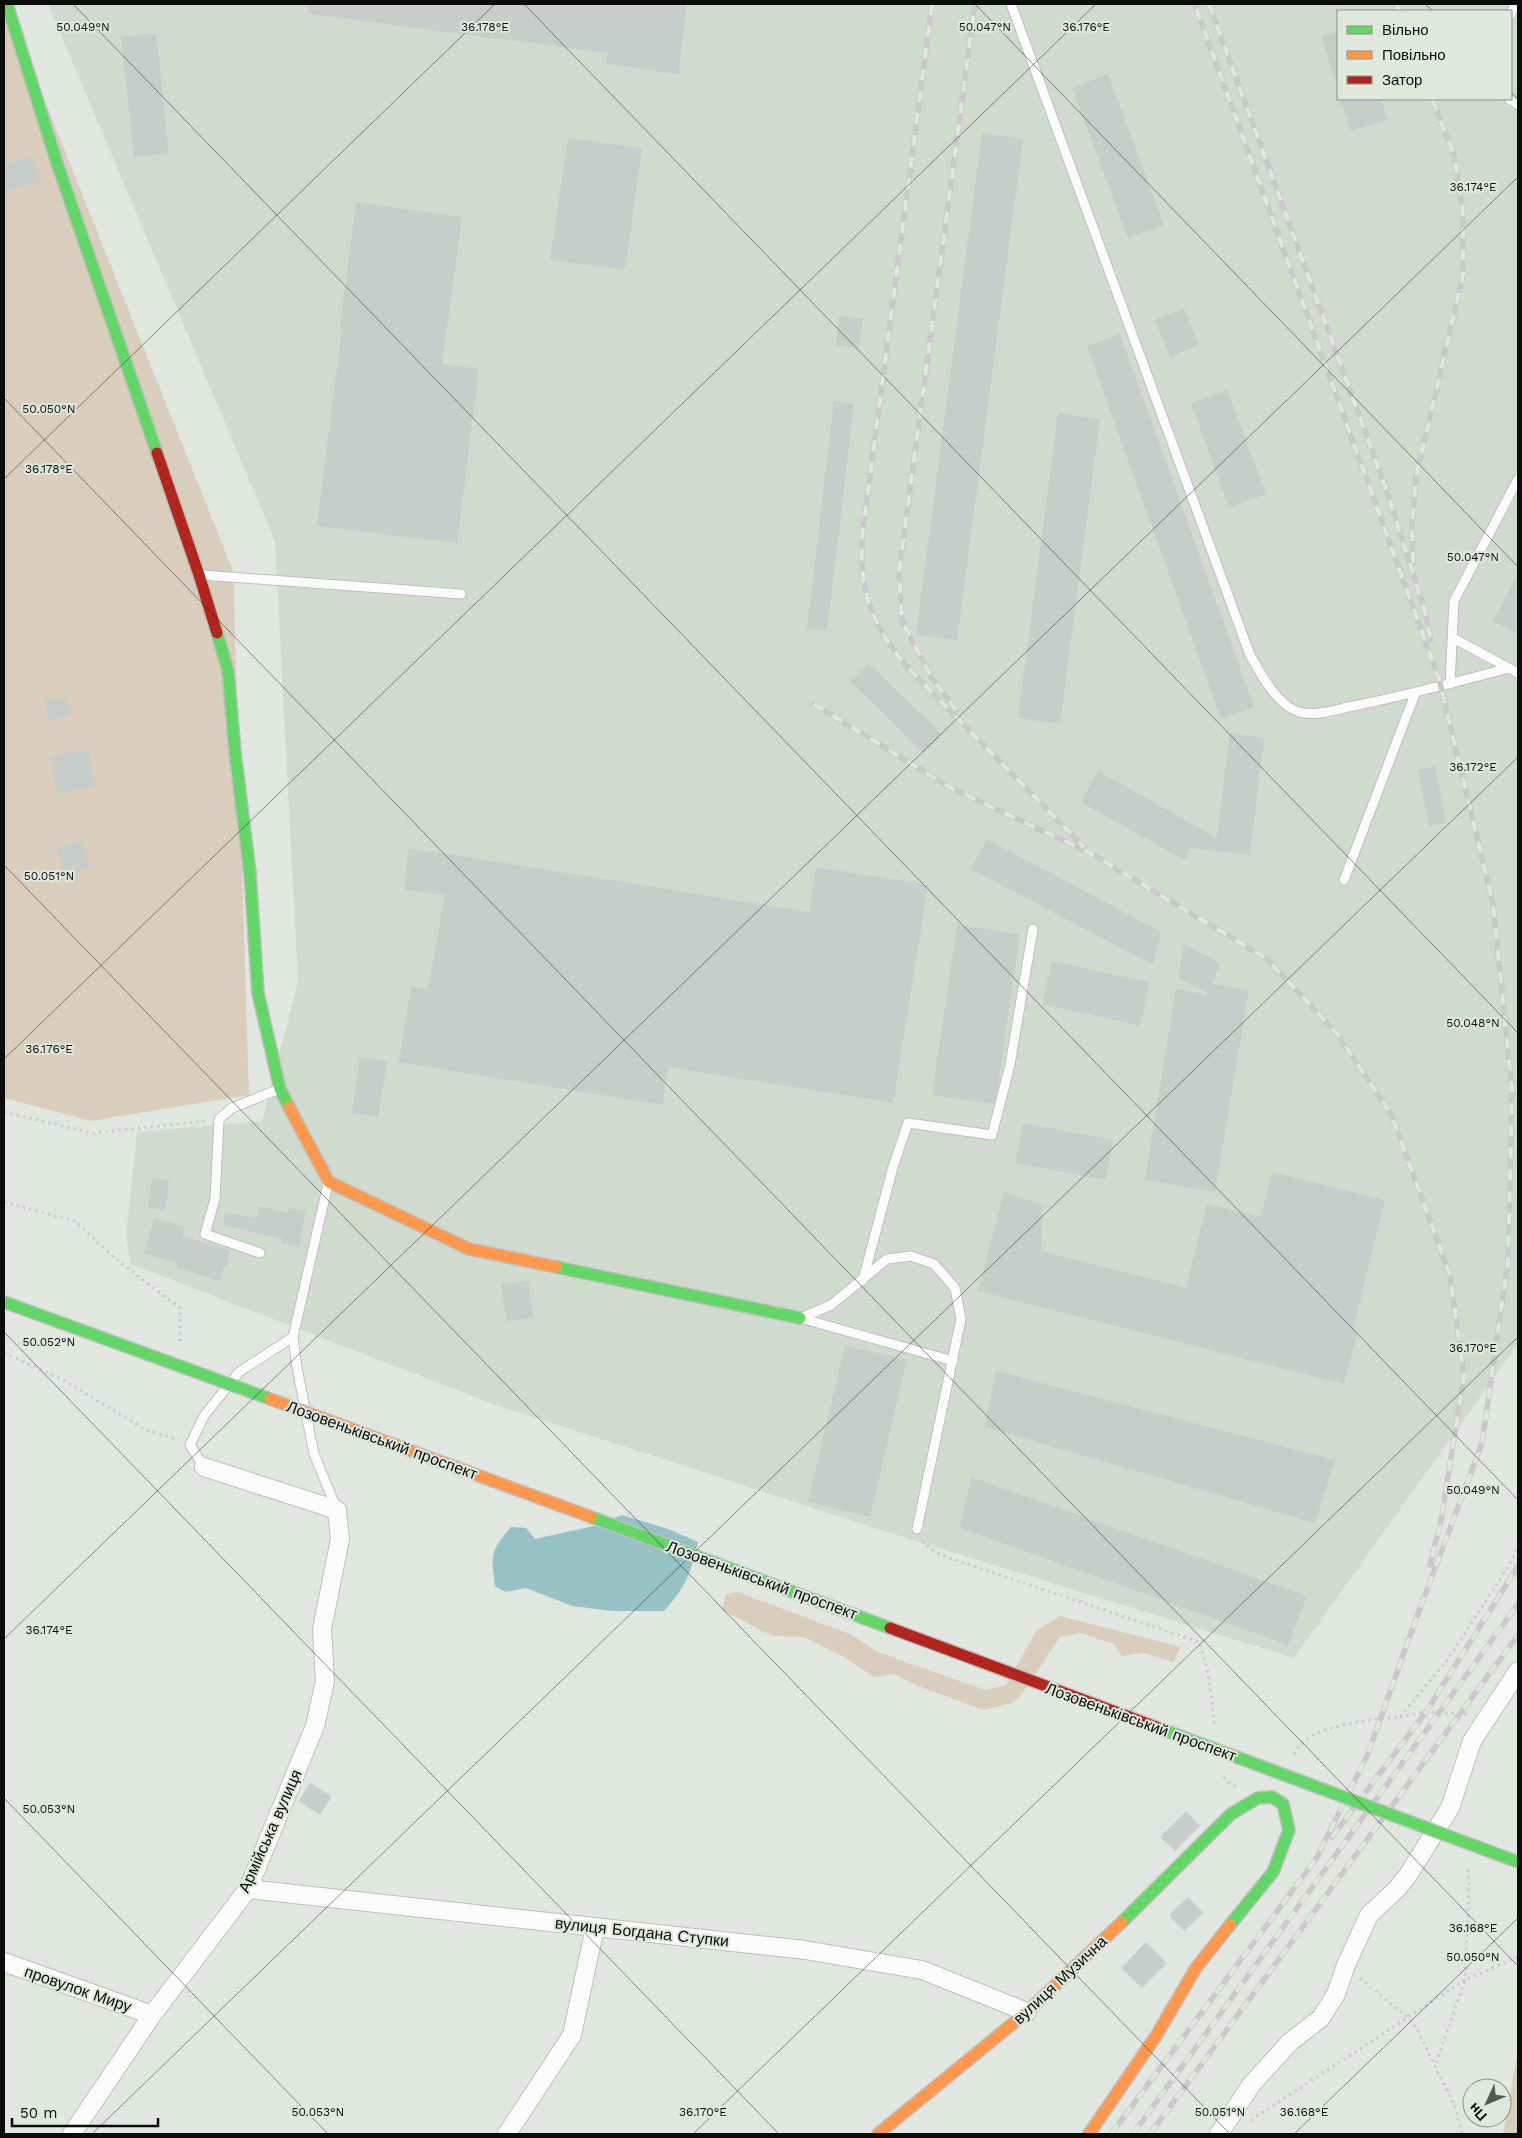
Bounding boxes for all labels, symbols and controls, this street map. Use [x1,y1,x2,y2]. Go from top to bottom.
legend [1337,10,1512,100]
text: 50.049°N [56,20,110,34]
text: 36.178°E [461,20,509,34]
text: 50.047°N [959,20,1011,34]
text: 36.176°E [1062,20,1110,34]
text: Вільно [1382,21,1429,39]
text: Повільно [1382,46,1446,64]
text: Затор [1382,71,1422,89]
text: 36.174°E [1449,180,1497,194]
text: 50.050°N [22,402,76,416]
text: 36.178°E [25,462,73,476]
text: 50.047°N [1447,550,1499,564]
text: 36.172°E [1449,760,1497,774]
text: 50.051°N [24,869,74,883]
text: 50.048°N [1446,1016,1500,1030]
text: 36.176°E [25,1042,73,1056]
text: 50.052°N [23,1335,75,1349]
text: 36.170°E [1449,1341,1497,1355]
street label: Лозовеньківський проспект [284,1397,481,1484]
text: 50.049°N [1446,1483,1500,1497]
street label: Лозовеньківський проспект [664,1537,861,1624]
text: 36.174°E [25,1623,73,1637]
street label: Лозовеньківський проспект [1043,1679,1240,1766]
street label: Армійська вулиця [234,1766,306,1896]
text: 50.053°N [23,1802,75,1816]
street label: вулиця Богдана Ступки [554,1913,730,1951]
text: 36.168°E [1449,1921,1498,1935]
street label: вулиця Музична [1009,1932,1111,2028]
text: 50.050°N [1446,1950,1500,1964]
street label: провулок Миру [22,1962,134,2016]
north arrow [1462,2078,1512,2128]
scale bar [12,2096,159,2128]
text: Пн [1465,2100,1490,2124]
text: 50 m [20,2104,57,2122]
text: 50.053°N [292,2105,344,2119]
text: 36.170°E [679,2105,727,2119]
text: 50.051°N [1195,2105,1245,2119]
text: 36.168°E [1280,2105,1329,2119]

